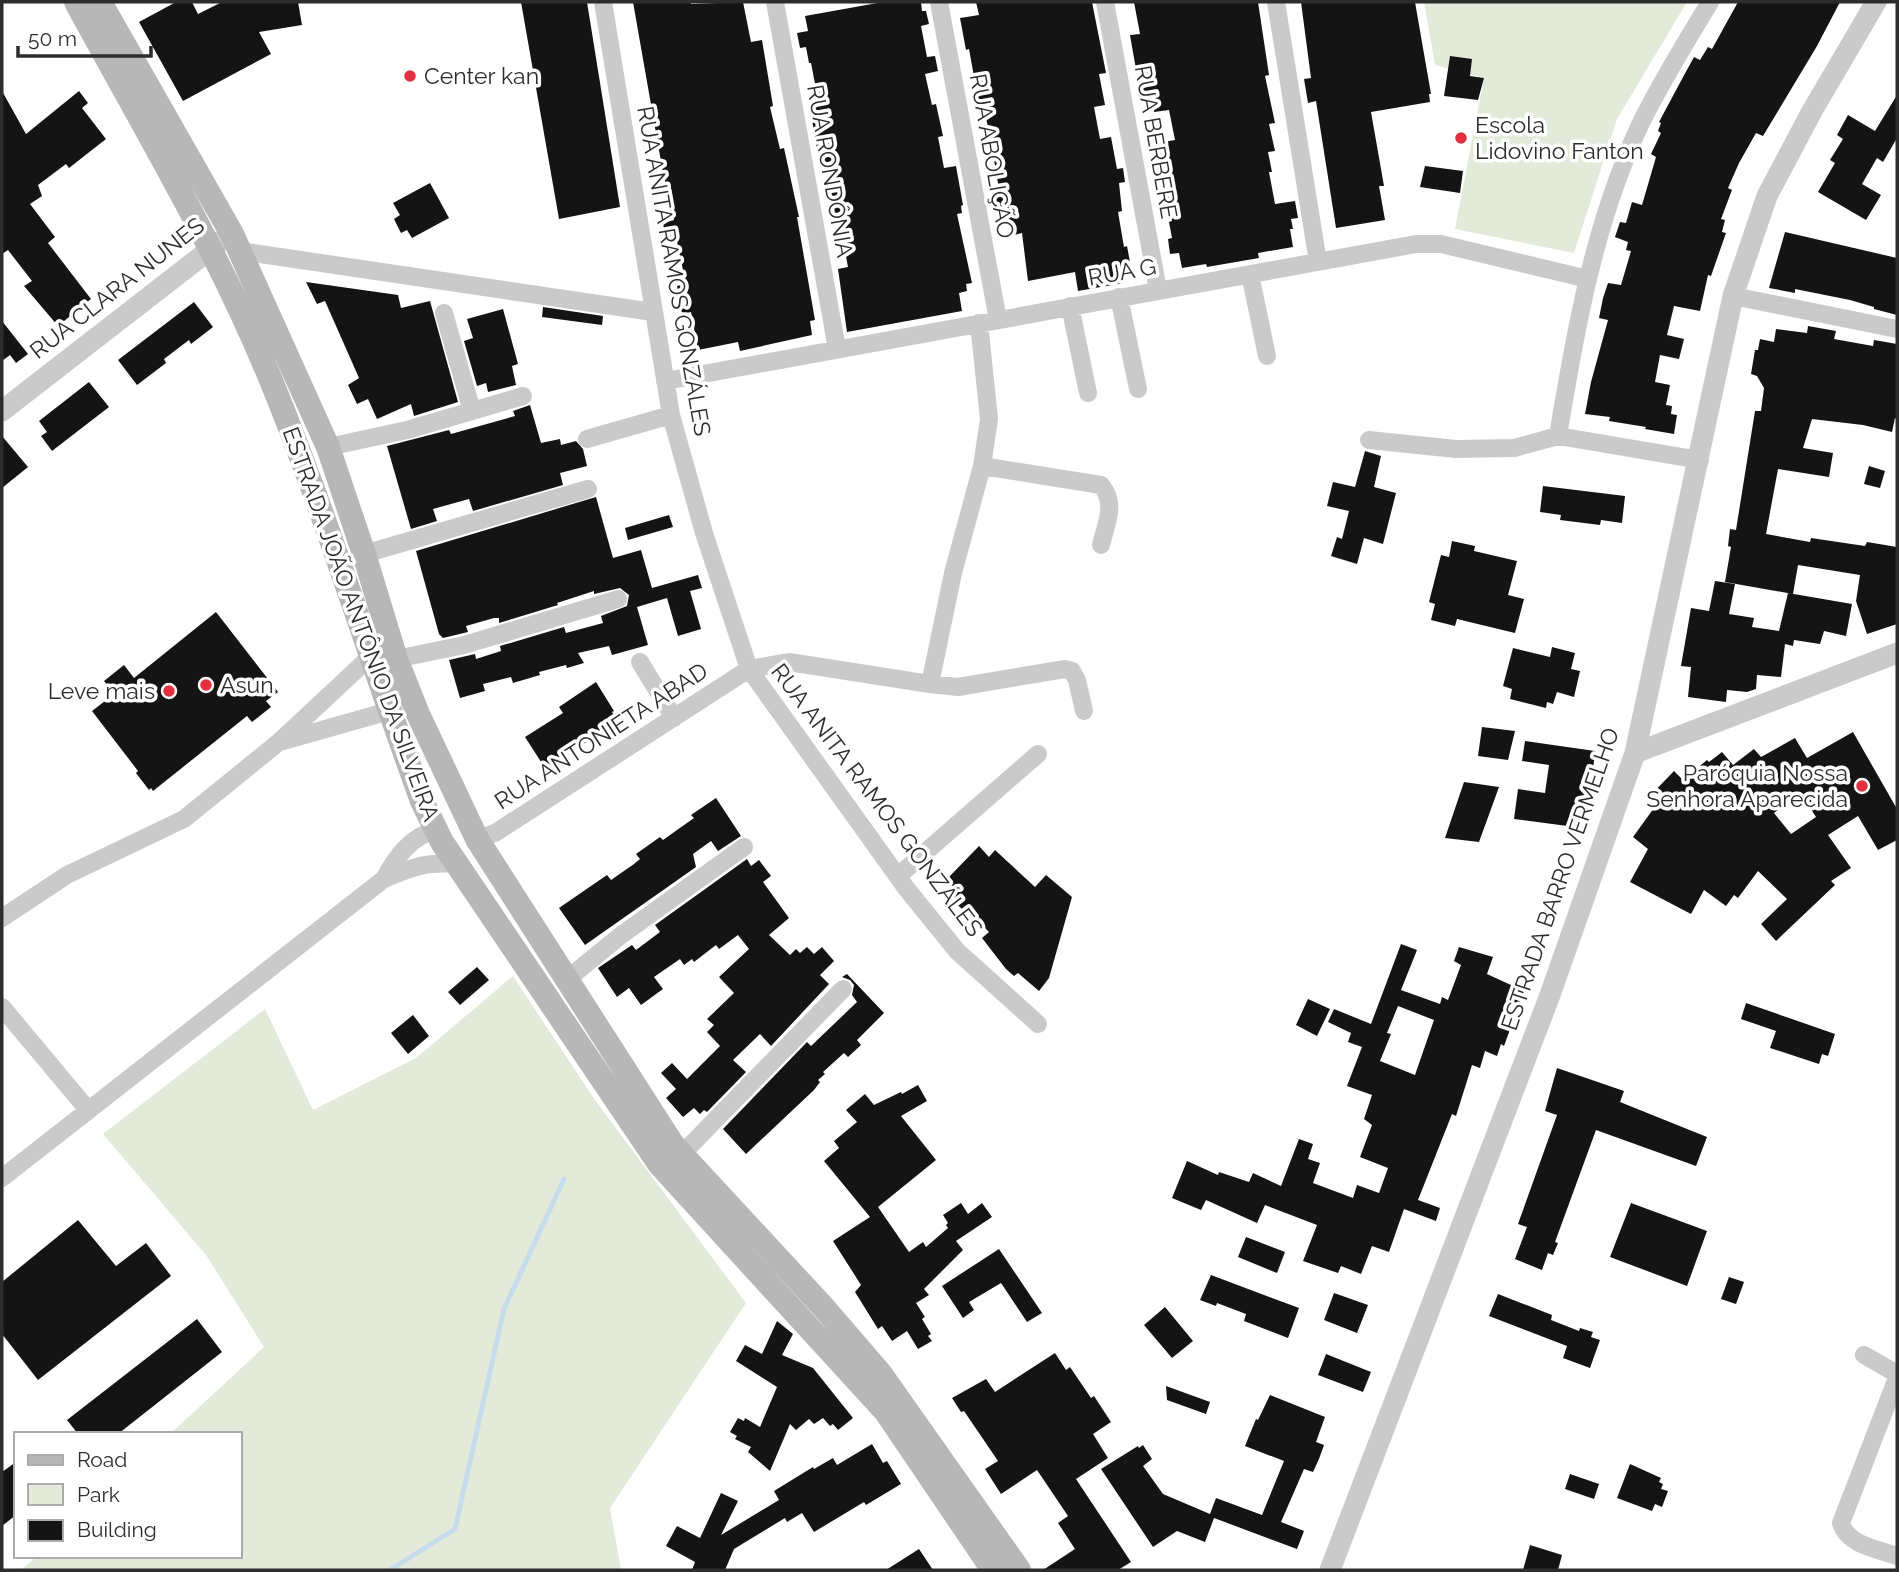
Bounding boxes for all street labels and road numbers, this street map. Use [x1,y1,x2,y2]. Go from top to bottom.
street label: RUA BERBERE [1130,63,1183,221]
street label: RUA ABOLIÇÃO [965,71,1020,240]
street label: RUA RONDÔNIA [802,82,859,260]
street label: RUA ANITA RAMOS GONZÁLES [632,104,717,438]
street label: RUA CLARA NUNES [24,211,209,364]
street label: RUA G [1086,252,1158,291]
street label: ESTRADA JOÃO ANTÔNIO DA SILVEIRA [277,423,446,825]
street label: RUA ANTONIETA ABAD [489,657,712,814]
street label: RUA ANITA RAMOS GONZÁLES [766,658,989,941]
street label: ESTRADA BARRO VERMELHO [1495,724,1624,1034]

